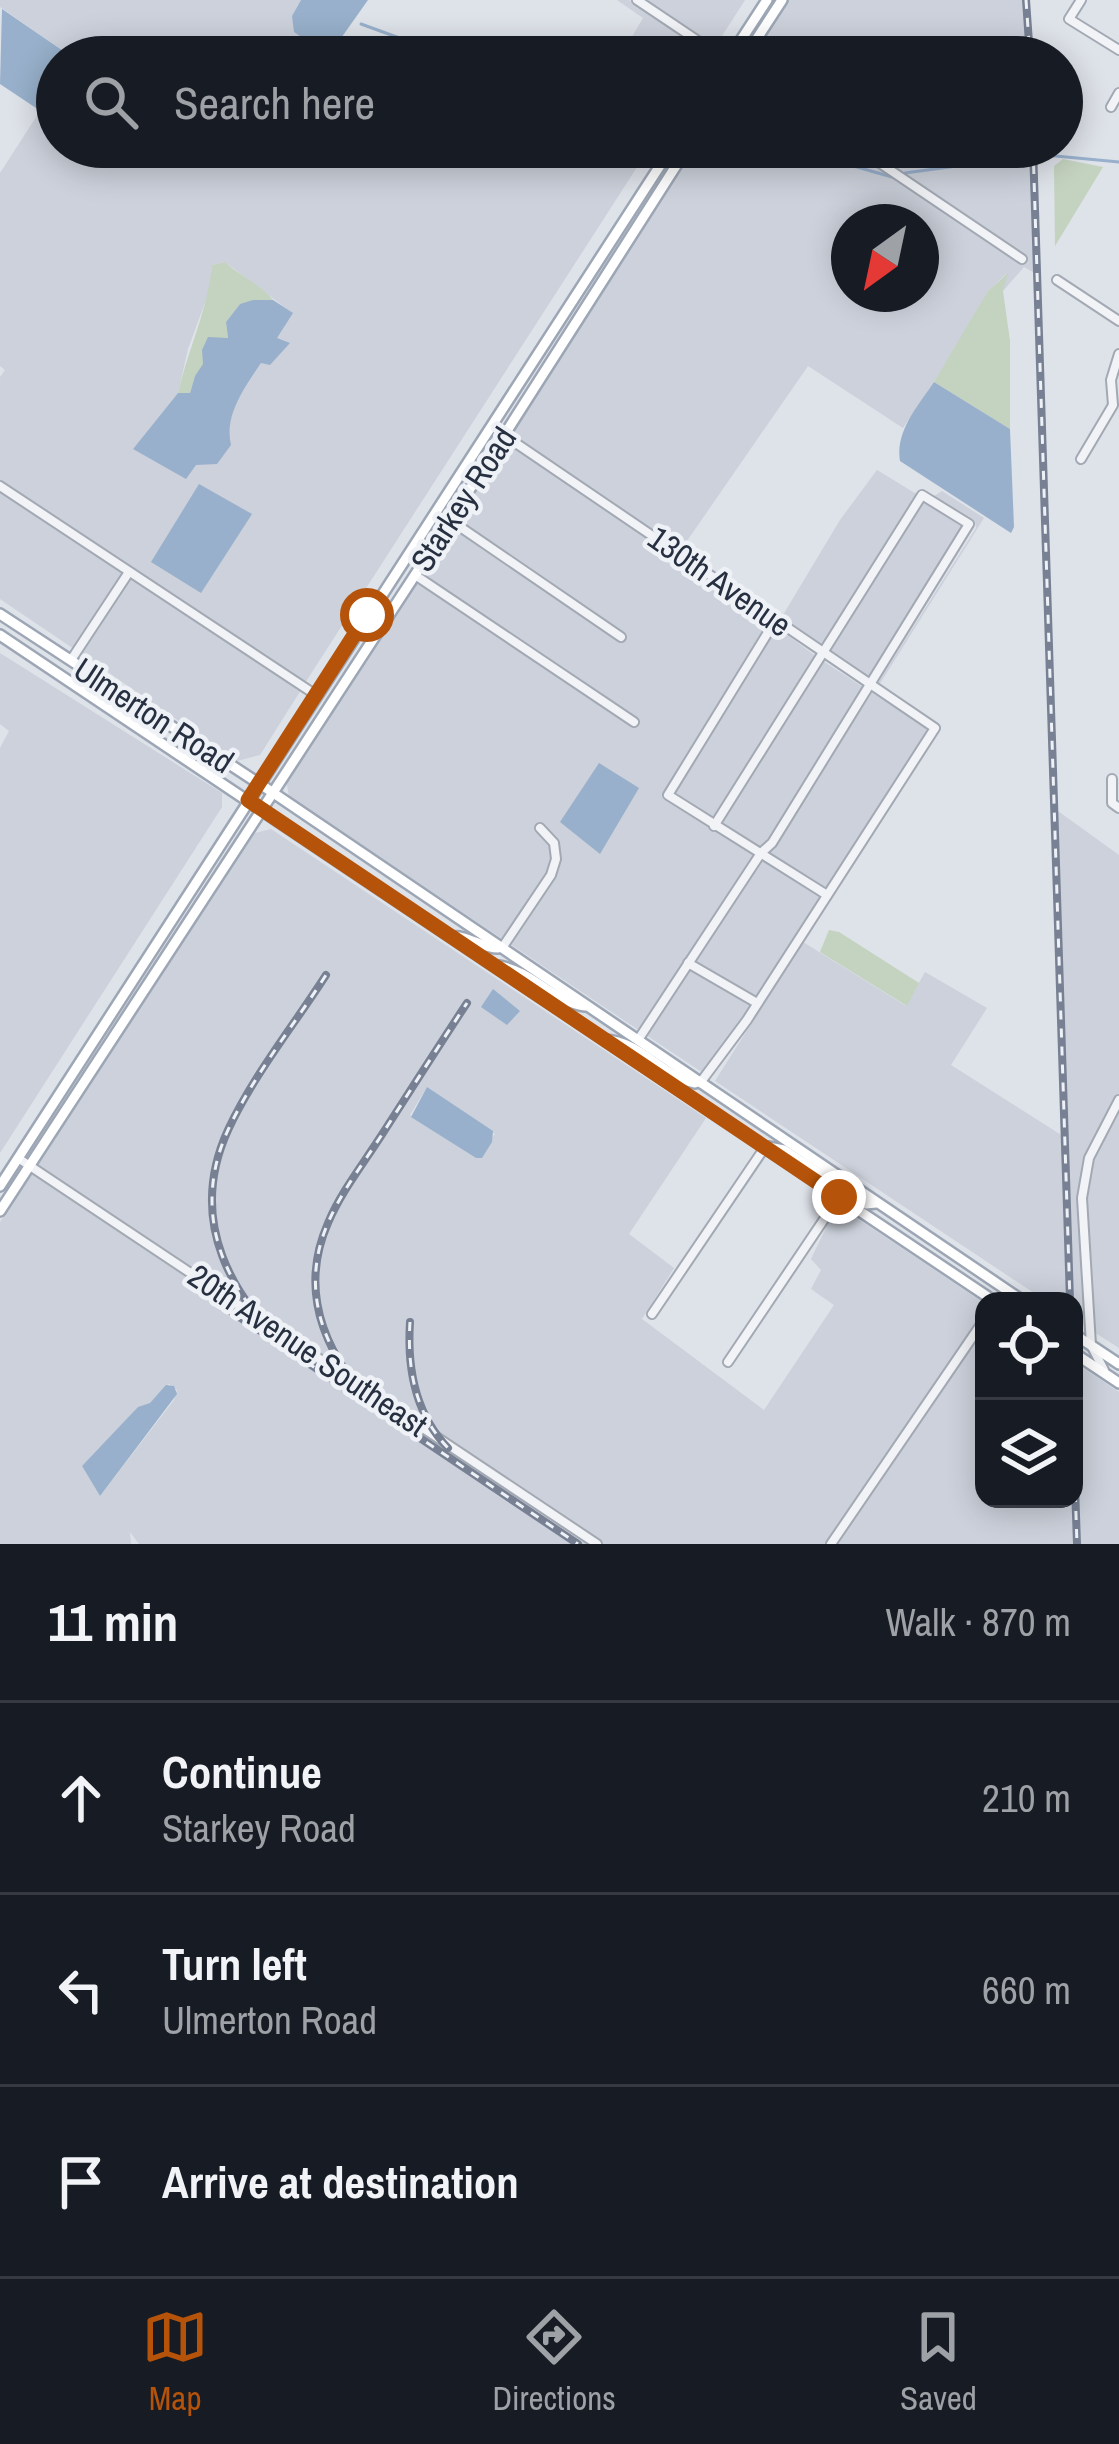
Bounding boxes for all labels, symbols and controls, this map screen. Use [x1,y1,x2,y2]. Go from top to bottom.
search box [36,36,1083,168]
icon: search [78,69,144,135]
text: Search here [174,72,375,133]
north arrow [831,204,939,312]
street label: Starkey Road [400,418,526,580]
street label: 130th Avenue [640,516,800,646]
route start [340,588,394,642]
street label: Ulmerton Road [66,647,242,783]
route end [812,1170,866,1224]
street label: 20th Avenue Southeast [180,1254,436,1446]
map controls [975,1292,1083,1508]
button: locate [975,1292,1083,1400]
button: layers [975,1400,1083,1508]
text: 11 min [48,1588,178,1657]
text: Walk · 870 m [886,1596,1071,1648]
text: Continue [162,1741,322,1802]
icon: ahead [48,1765,114,1831]
text: 210 m [982,1772,1071,1824]
text: Starkey Road [162,1802,356,1854]
text: Turn left [162,1933,307,1994]
icon: left [48,1957,114,2023]
text: 660 m [982,1964,1071,2016]
text: Ulmerton Road [162,1994,377,2046]
icon: arrive [48,2149,114,2215]
text: Arrive at destination [162,2151,519,2212]
tab: Map [142,2304,208,2420]
tab: Directions [492,2304,616,2420]
tab: Saved [900,2304,977,2420]

